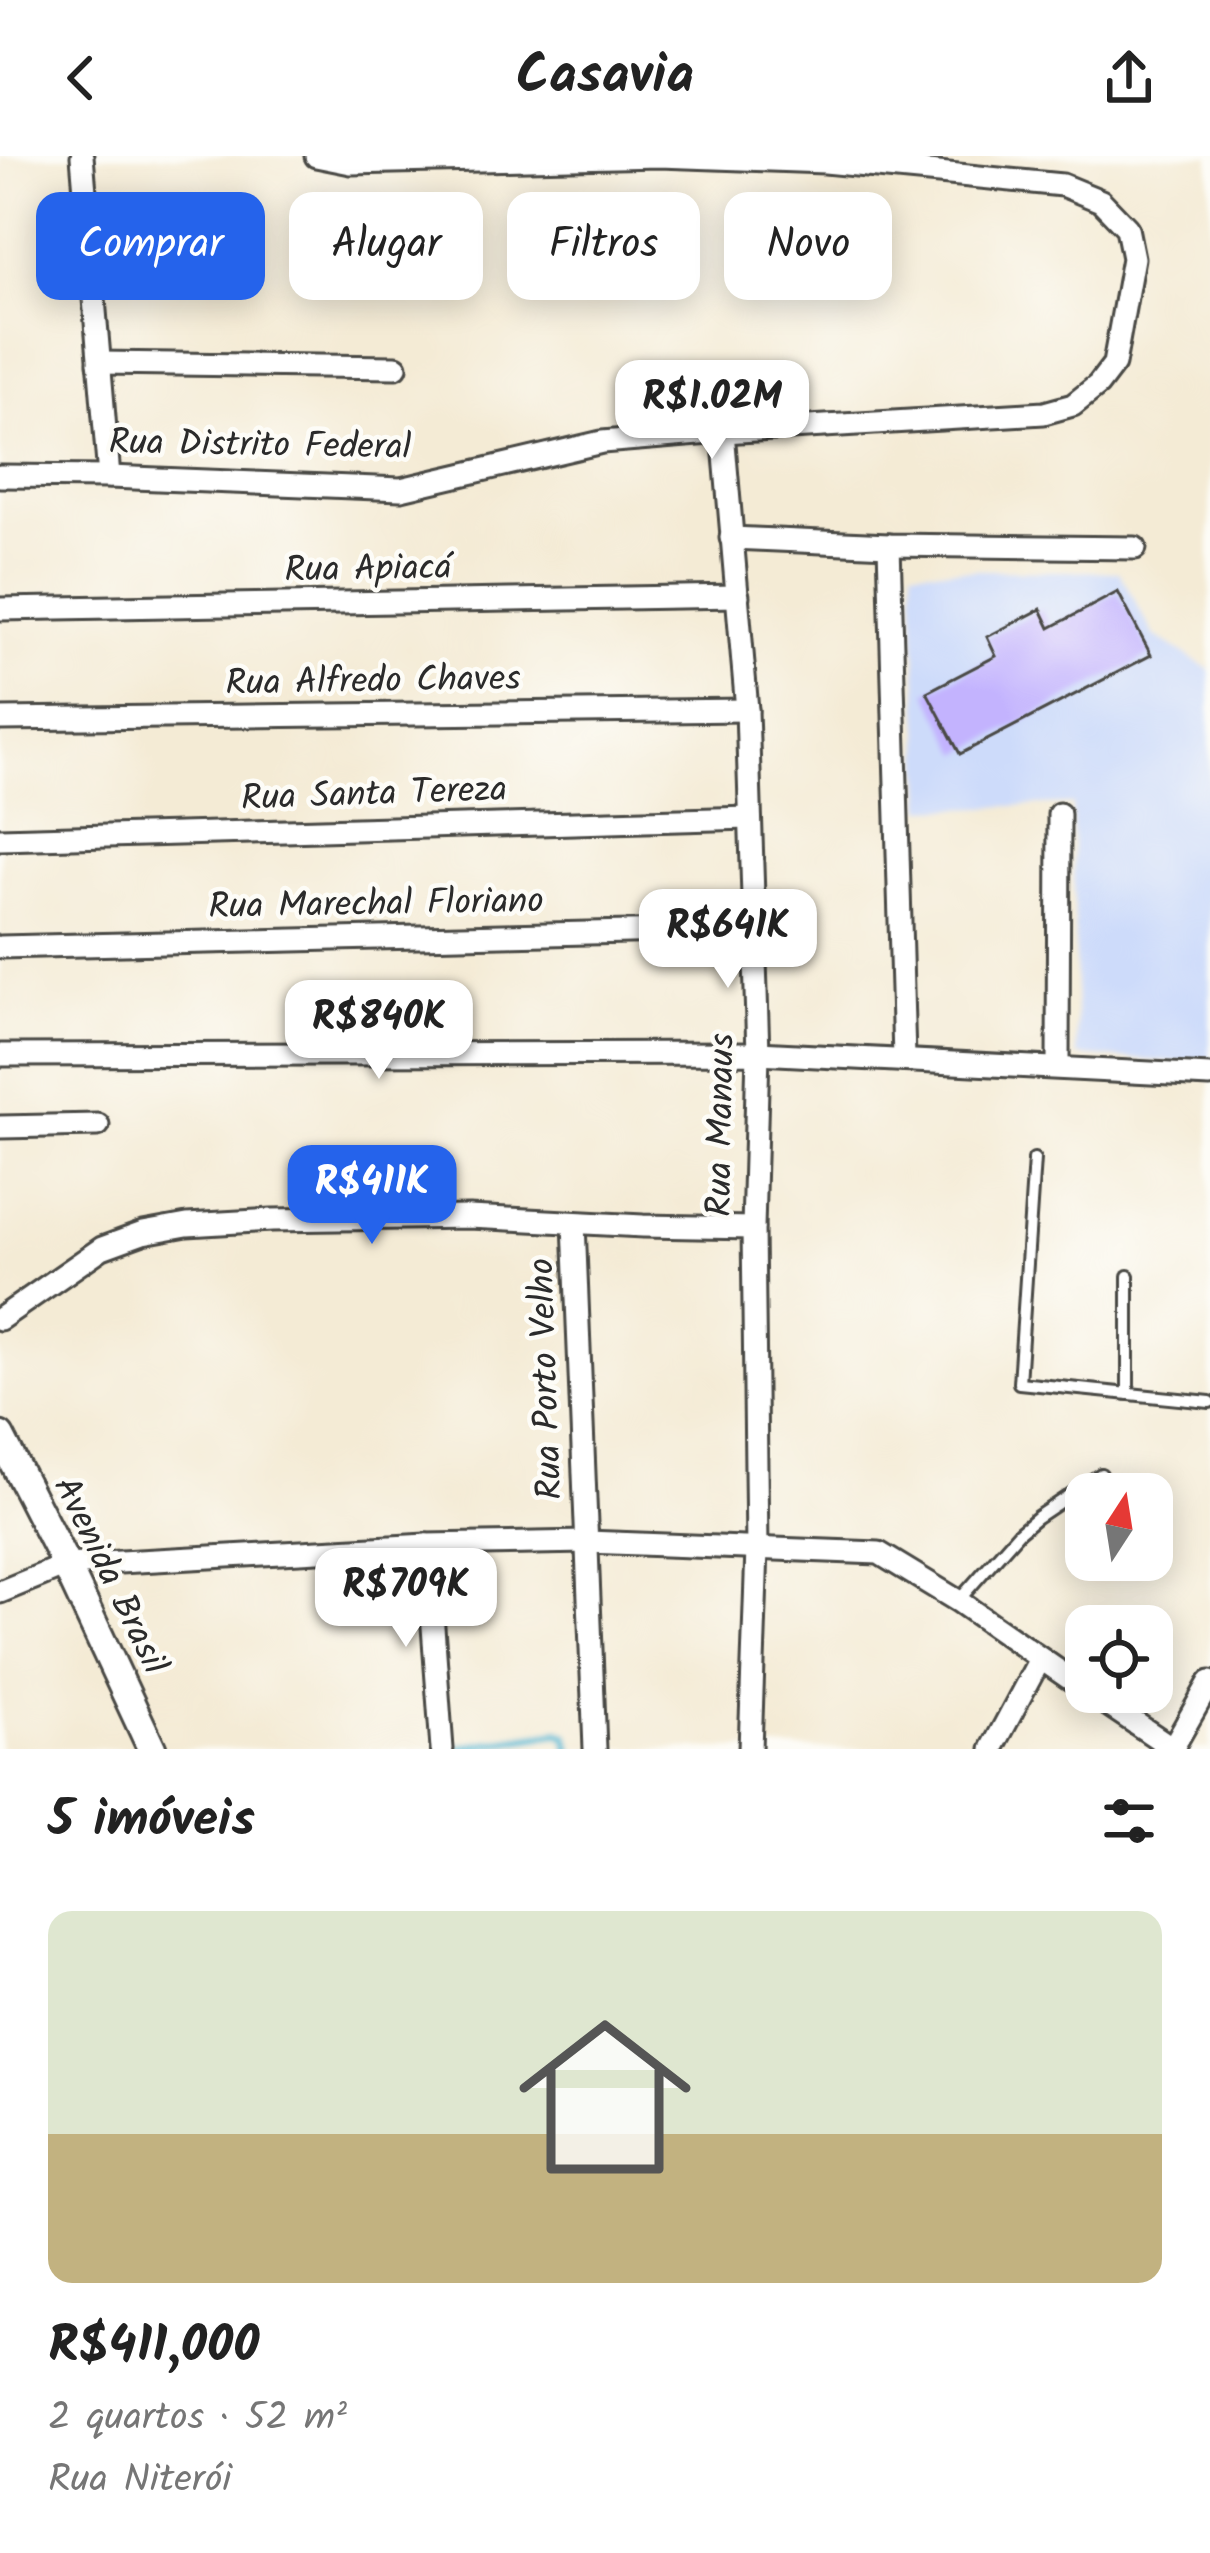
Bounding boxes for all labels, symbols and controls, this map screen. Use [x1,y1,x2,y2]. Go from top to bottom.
text: Casavia [516,35,694,121]
icon: back [48,45,114,111]
icon: share [1096,45,1162,111]
chip: Comprar [36,192,265,300]
chip: Alugar [289,192,483,300]
chip: Filtros [507,192,700,300]
chip: Novo [724,192,892,300]
pin: R$1.02M [601,360,823,462]
text: R$1.02M [642,368,782,430]
street label: Rua Distrito Federal [108,415,412,477]
street label: Rua Apiacá [284,540,455,600]
street label: Rua Alfredo Chaves [225,651,521,713]
street label: Rua Santa Tereza [240,762,508,828]
street label: Rua Marechal Floriano [208,874,544,936]
pin: R$641K [630,889,826,991]
text: R$641K [666,897,790,959]
pin: R$840K [281,980,477,1082]
text: R$840K [312,988,446,1050]
street label: Rua Manaus [692,1033,752,1217]
pin: R$411K [274,1145,470,1247]
text: R$411K [315,1153,429,1215]
street label: Rua Porto Velho [514,1257,580,1501]
street label: Avenida Brasil [36,1467,182,1685]
north arrow [1065,1473,1173,1581]
map controls [1065,1473,1173,1713]
pin: R$709K [308,1548,504,1650]
text: R$709K [342,1556,470,1618]
button: locate [1065,1605,1173,1713]
text: 5 imóveis [48,1781,255,1862]
icon: filters [1096,1788,1162,1854]
icon: home [497,1989,713,2205]
text: R$411,000 [48,2307,259,2388]
text: 2 quartos · 52 m² [48,2388,347,2450]
text: Rua Niterói [48,2450,232,2512]

